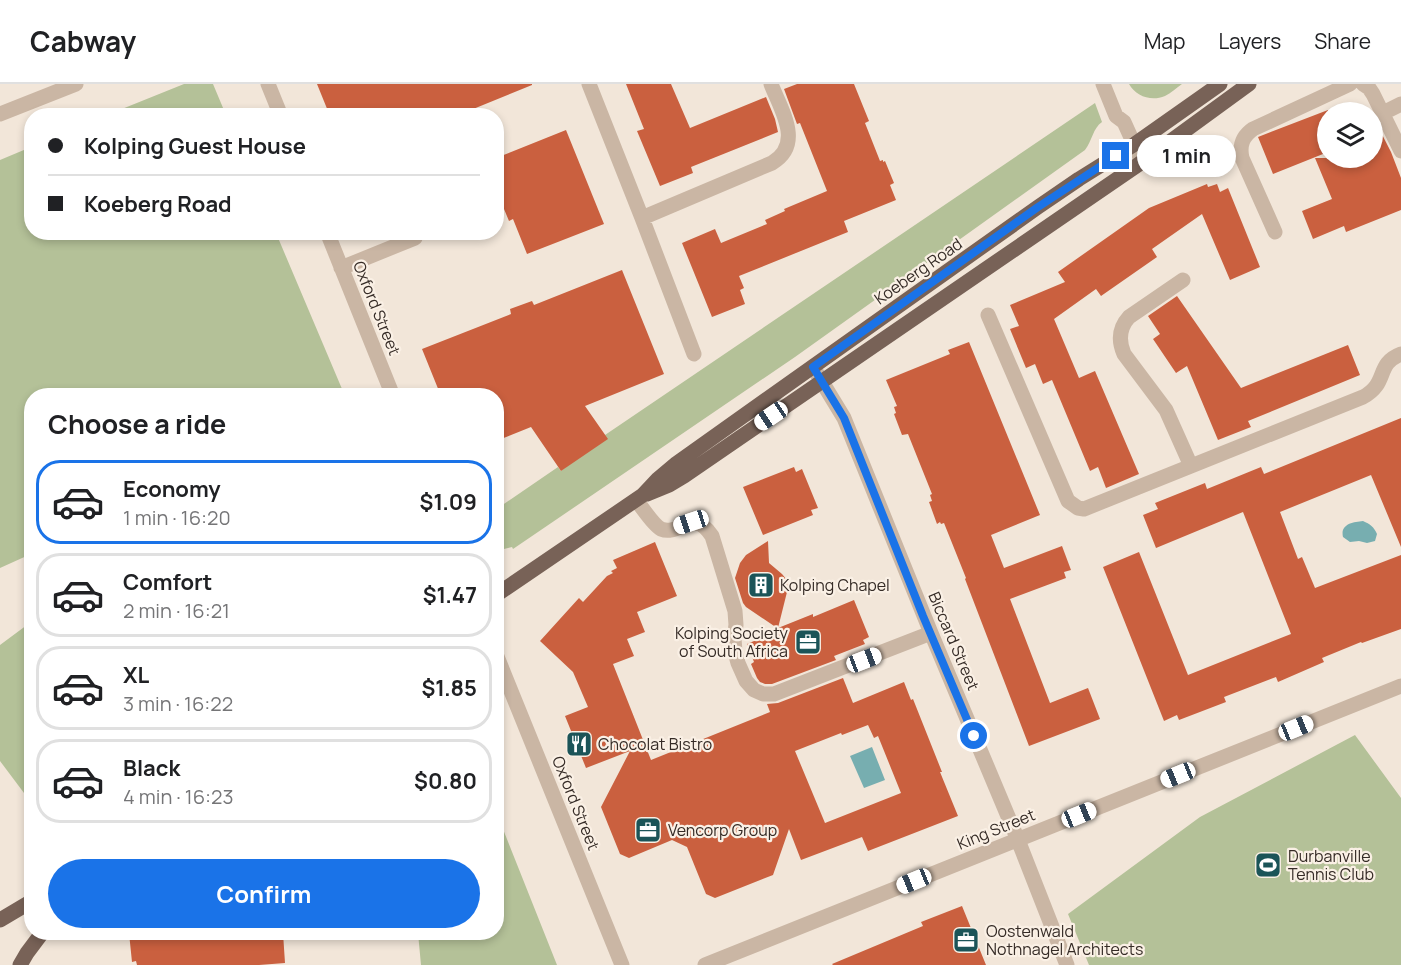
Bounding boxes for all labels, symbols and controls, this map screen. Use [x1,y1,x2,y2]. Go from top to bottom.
text: Cabway [30,22,136,60]
text: Map [1144,27,1185,55]
text: Layers [1218,27,1281,55]
text: Share [1314,27,1371,55]
map controls [1317,102,1383,168]
button: layers [1317,102,1383,168]
text: Kolping Guest House [84,131,306,161]
callout: 1 min [1137,135,1236,177]
route end [1102,142,1129,169]
text: 1 min [1162,142,1211,169]
text: Koeberg Road [84,189,232,219]
street label: Koeberg Road [870,233,966,309]
street label: Oxford Street [348,258,406,358]
car [751,398,791,434]
text: Choose a ride [48,405,226,442]
text: Economy [123,474,221,504]
icon: car [51,475,105,529]
text: $1.09 [420,487,477,517]
text: 1 min · 16:20 [123,504,231,531]
car [671,508,711,536]
text: Comfort [123,567,212,597]
icon: car [51,568,105,622]
building icon: Kolping Chapel [746,570,776,600]
place label: Kolping Chapel [780,574,890,596]
text: $1.47 [423,580,477,610]
street label: Biccard Street [923,588,985,694]
text: 2 min · 16:21 [123,597,230,624]
place label: Kolping Society of South Africa [675,622,789,662]
office icon: Kolping Society of South Africa [793,627,823,657]
car [844,645,884,675]
text: XL [123,660,149,690]
icon: car [51,661,105,715]
text: $1.85 [421,673,477,703]
text: 3 min · 16:22 [123,690,233,717]
car [1276,713,1316,743]
route start [960,722,987,749]
restaurant icon: Chocolat Bistro [564,729,594,759]
place label: Chocolat Bistro [598,733,712,755]
text: Black [123,753,180,783]
street label: Oxford Street [547,753,605,853]
icon: car [51,754,105,808]
car [1158,760,1198,790]
text: $0.80 [414,766,477,796]
text: 4 min · 16:23 [123,783,233,810]
car [1059,800,1099,830]
street label: King Street [954,803,1038,855]
office icon: Vencorp Group [633,815,663,845]
place label: Vencorp Group [668,819,777,841]
place label: Durbanville Tennis Club [1288,845,1374,885]
sports icon: Durbanville Tennis Club [1253,850,1283,880]
button: Confirm [48,859,480,928]
car [894,866,934,896]
place label: Oostenwald Nothnagel Architects [986,920,1143,960]
office icon: Oostenwald Nothnagel Architects [951,925,981,955]

